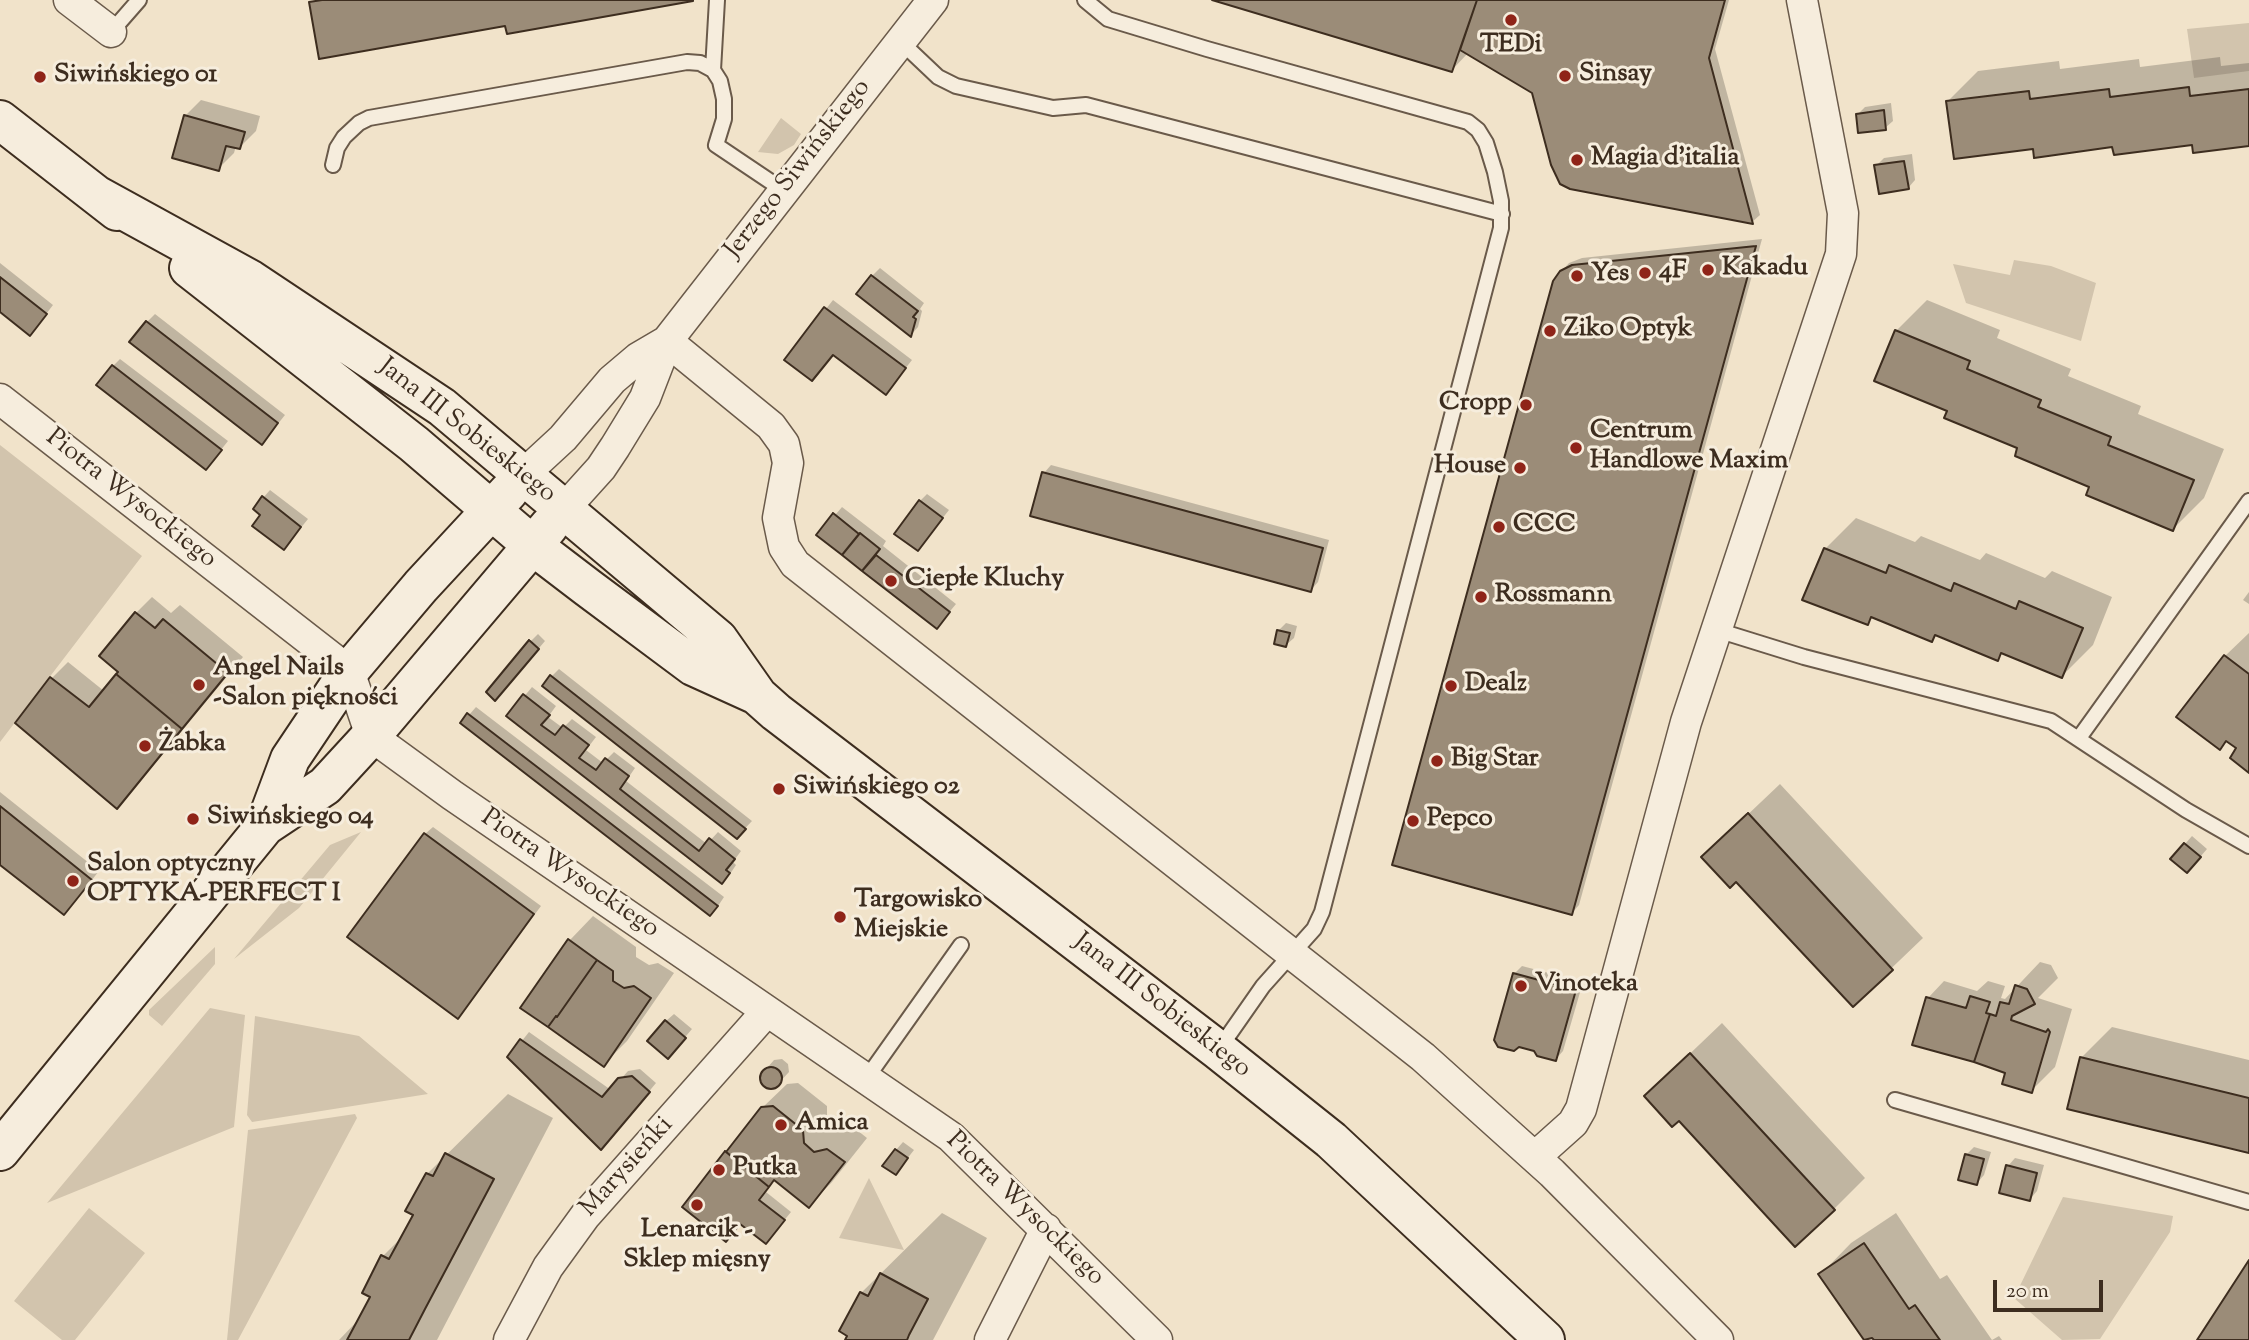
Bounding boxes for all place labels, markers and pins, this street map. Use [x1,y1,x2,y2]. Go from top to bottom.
marker: TEDi [1503,12,1519,28]
place label: TEDi [1480,31,1542,63]
place label: Sinsay [1579,60,1652,92]
place label: Siwińskiego 01 [54,61,217,93]
marker: Sinsay [1557,68,1573,84]
marker: Siwińskiego 01 [32,69,48,85]
place label: Magia d'italia [1591,144,1739,176]
marker: Magia d'italia [1569,152,1585,168]
place label: Kakadu [1722,254,1808,286]
place label: 4F [1659,257,1687,289]
place label: Yes [1591,260,1629,292]
marker: Kakadu [1700,262,1716,278]
marker: 4F [1637,265,1653,281]
marker: Yes [1569,268,1585,284]
place label: Ziko Optyk [1564,315,1692,347]
marker: Ziko Optyk [1542,323,1558,339]
place label: Cropp [1439,389,1512,421]
marker: Cropp [1518,397,1534,413]
place label: Centrum Handlowe Maxim [1590,417,1788,478]
marker: Centrum Handlowe Maxim [1568,440,1584,456]
place label: House [1434,452,1506,484]
marker: House [1512,460,1528,476]
place label: CCC [1513,511,1576,543]
marker: CCC [1491,519,1507,535]
place label: Ciepłe Kluchy [905,565,1064,597]
marker: Ciepłe Kluchy [883,573,899,589]
place label: Rossmann [1495,581,1612,613]
marker: Rossmann [1473,589,1489,605]
place label: Angel Nails -Salon piękności [213,654,398,716]
place label: Dealz [1465,670,1527,702]
marker: Angel Nails -Salon piękności [191,677,207,693]
marker: Dealz [1443,678,1459,694]
place label: Żabka [159,730,226,762]
marker: Żabka [137,738,153,754]
place label: Big Star [1451,745,1539,777]
marker: Big Star [1429,753,1445,769]
place label: Siwińskiego 02 [793,773,960,805]
marker: Siwińskiego 02 [771,781,787,797]
place label: Siwińskiego 04 [207,803,374,835]
place label: Pepco [1427,805,1493,837]
marker: Siwińskiego 04 [185,811,201,827]
marker: Pepco [1405,813,1421,829]
place label: Salon optyczny OPTYKA-PERFECT I [87,850,341,912]
marker: Salon optyczny OPTYKA-PERFECT I [65,873,81,889]
place label: Targowisko Miejskie [854,886,982,948]
marker: Targowisko Miejskie [832,909,848,925]
place label: Vinoteka [1535,970,1638,1002]
marker: Vinoteka [1513,978,1529,994]
place label: Amica [795,1109,869,1141]
marker: Amica [773,1117,789,1133]
place label: Putka [733,1154,797,1186]
marker: Putka [711,1162,727,1178]
marker: Lenarcik - Sklep mięsny [689,1197,705,1213]
place label: Lenarcik - Sklep mięsny [623,1216,771,1278]

